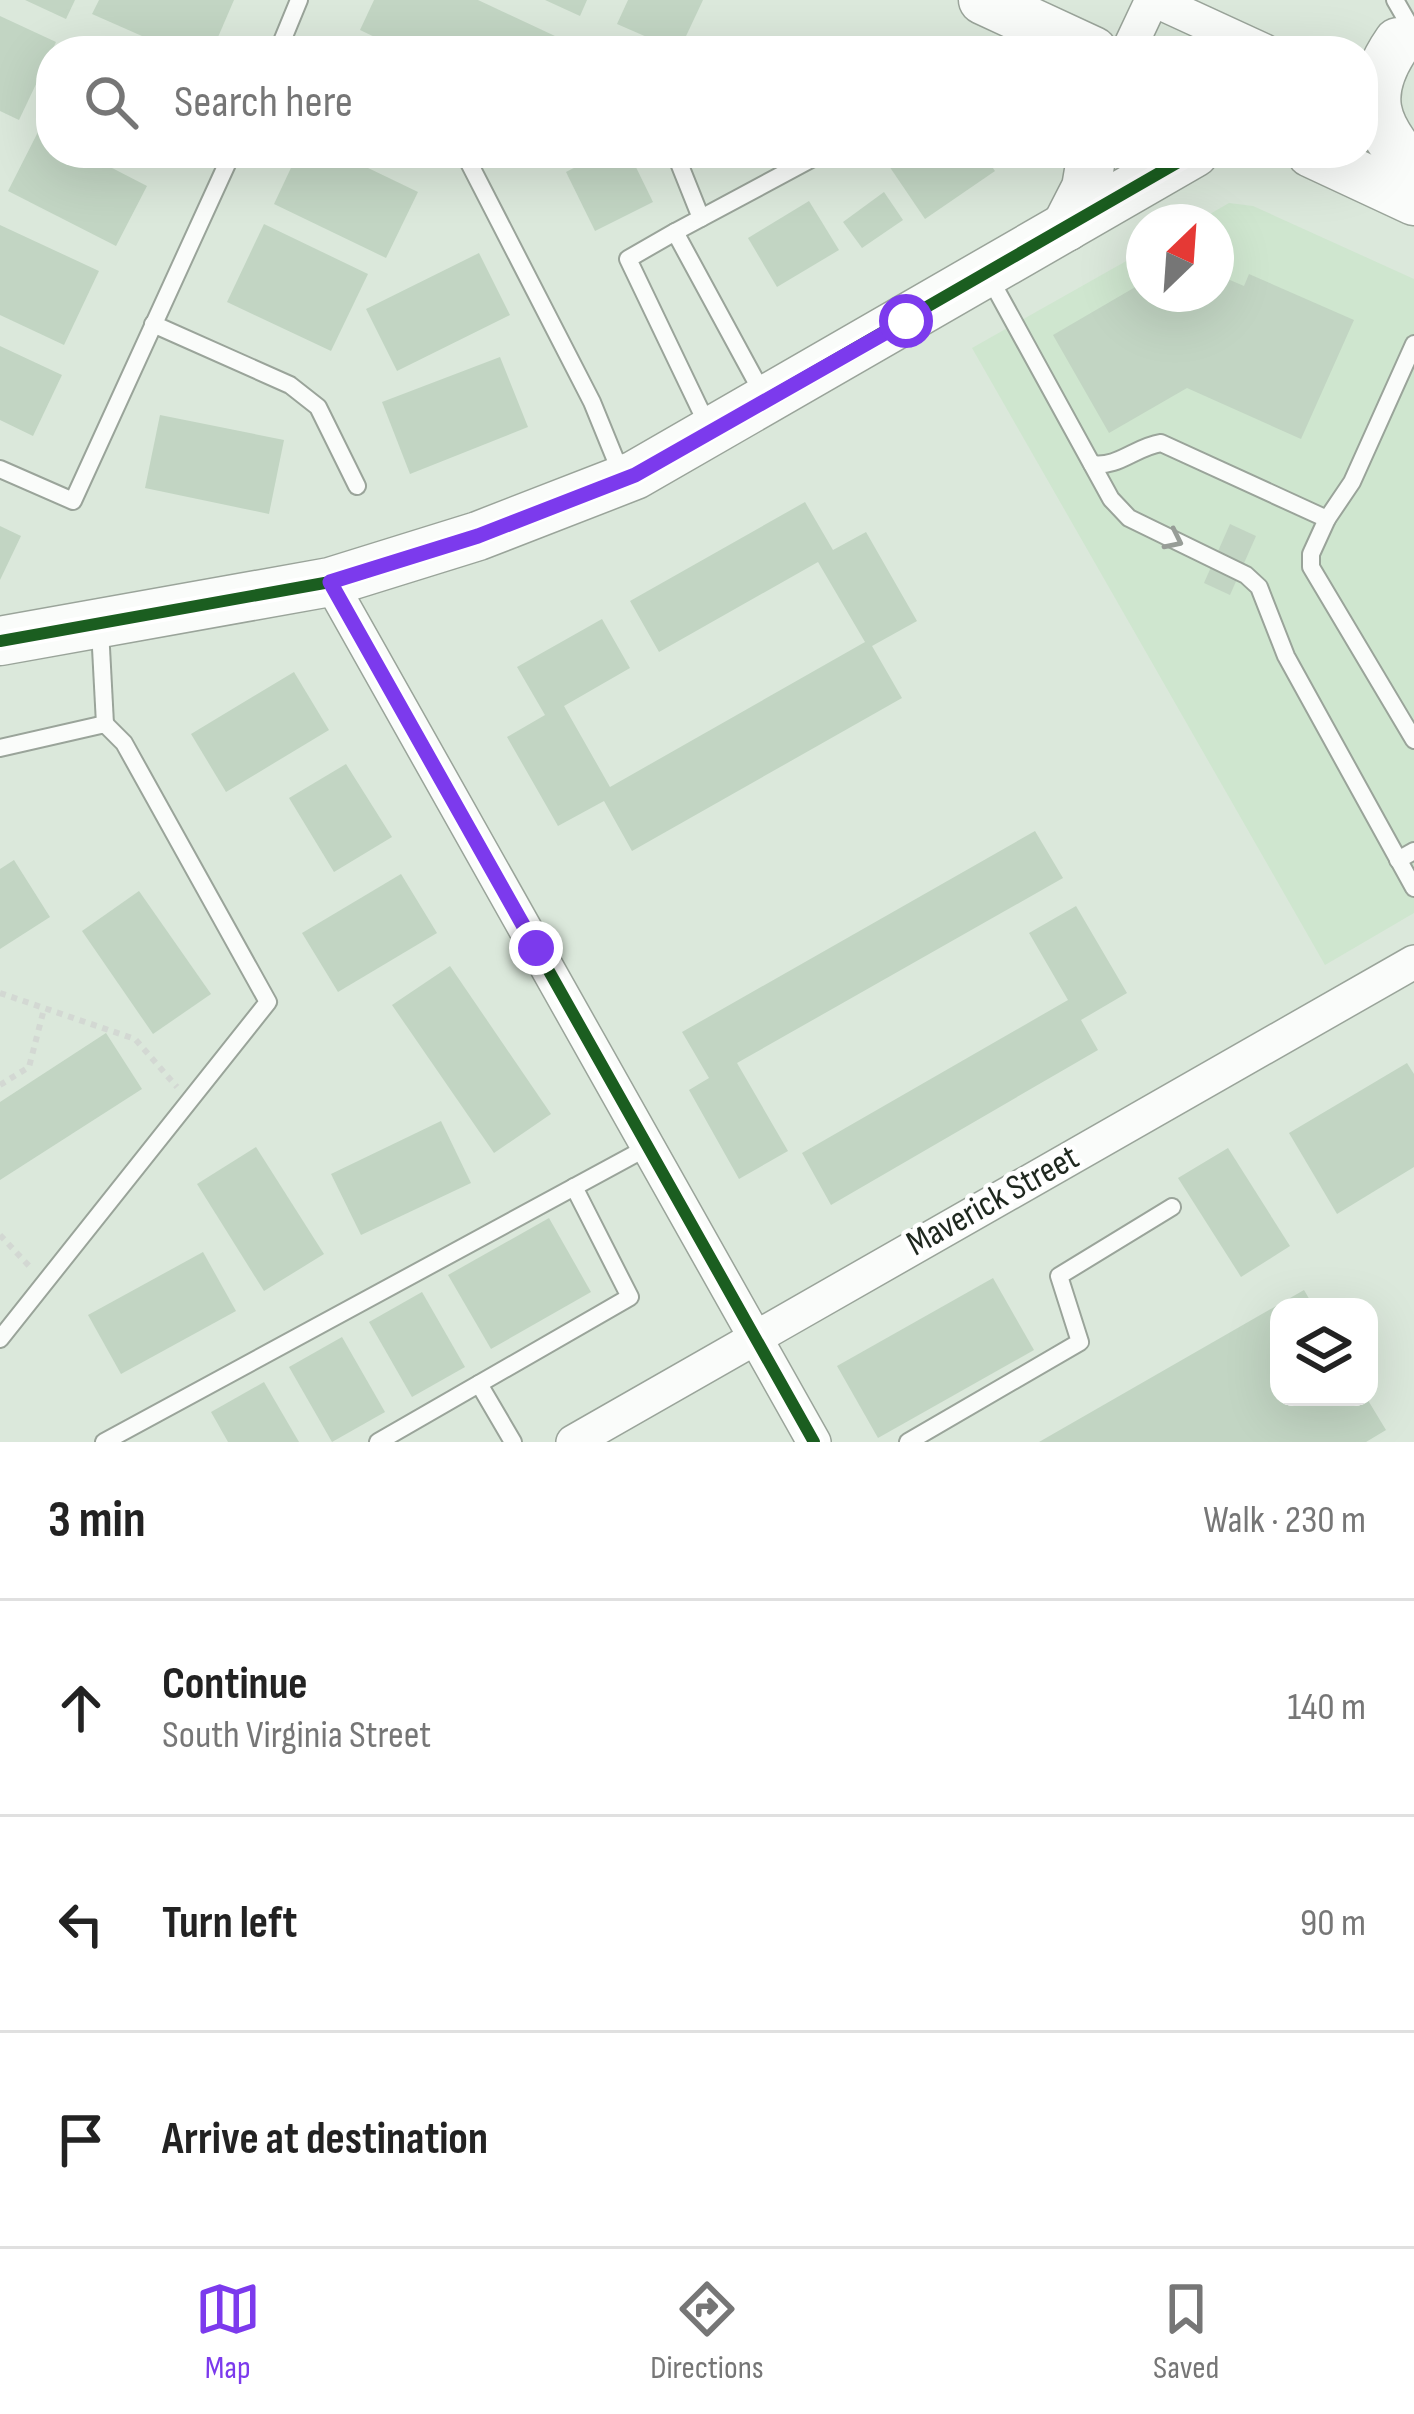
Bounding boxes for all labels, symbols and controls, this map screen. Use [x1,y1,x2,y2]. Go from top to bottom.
search box [36,36,1378,168]
icon: search [78,69,144,135]
text: Search here [174,75,353,130]
north arrow [1126,204,1234,312]
route start [879,294,933,348]
one-way arrow [1162,526,1183,550]
route end [509,921,563,975]
street label: Maverick Street [899,1136,1087,1266]
map controls [1270,1298,1378,1406]
button: layers [1270,1298,1378,1406]
text: 3 min [48,1490,146,1551]
text: Walk · 230 m [1203,1497,1366,1544]
text: Continue [162,1657,308,1712]
icon: ahead [48,1675,114,1741]
text: 140 m [1287,1684,1366,1731]
text: South Virginia Street [162,1712,431,1759]
icon: left [48,1891,114,1957]
text: Turn left [162,1896,297,1951]
text: 90 m [1300,1900,1366,1947]
icon: arrive [48,2107,114,2173]
text: Arrive at destination [162,2112,488,2167]
tab: Map [195,2276,261,2388]
tab: Directions [650,2276,764,2388]
tab: Saved [1153,2276,1219,2388]

